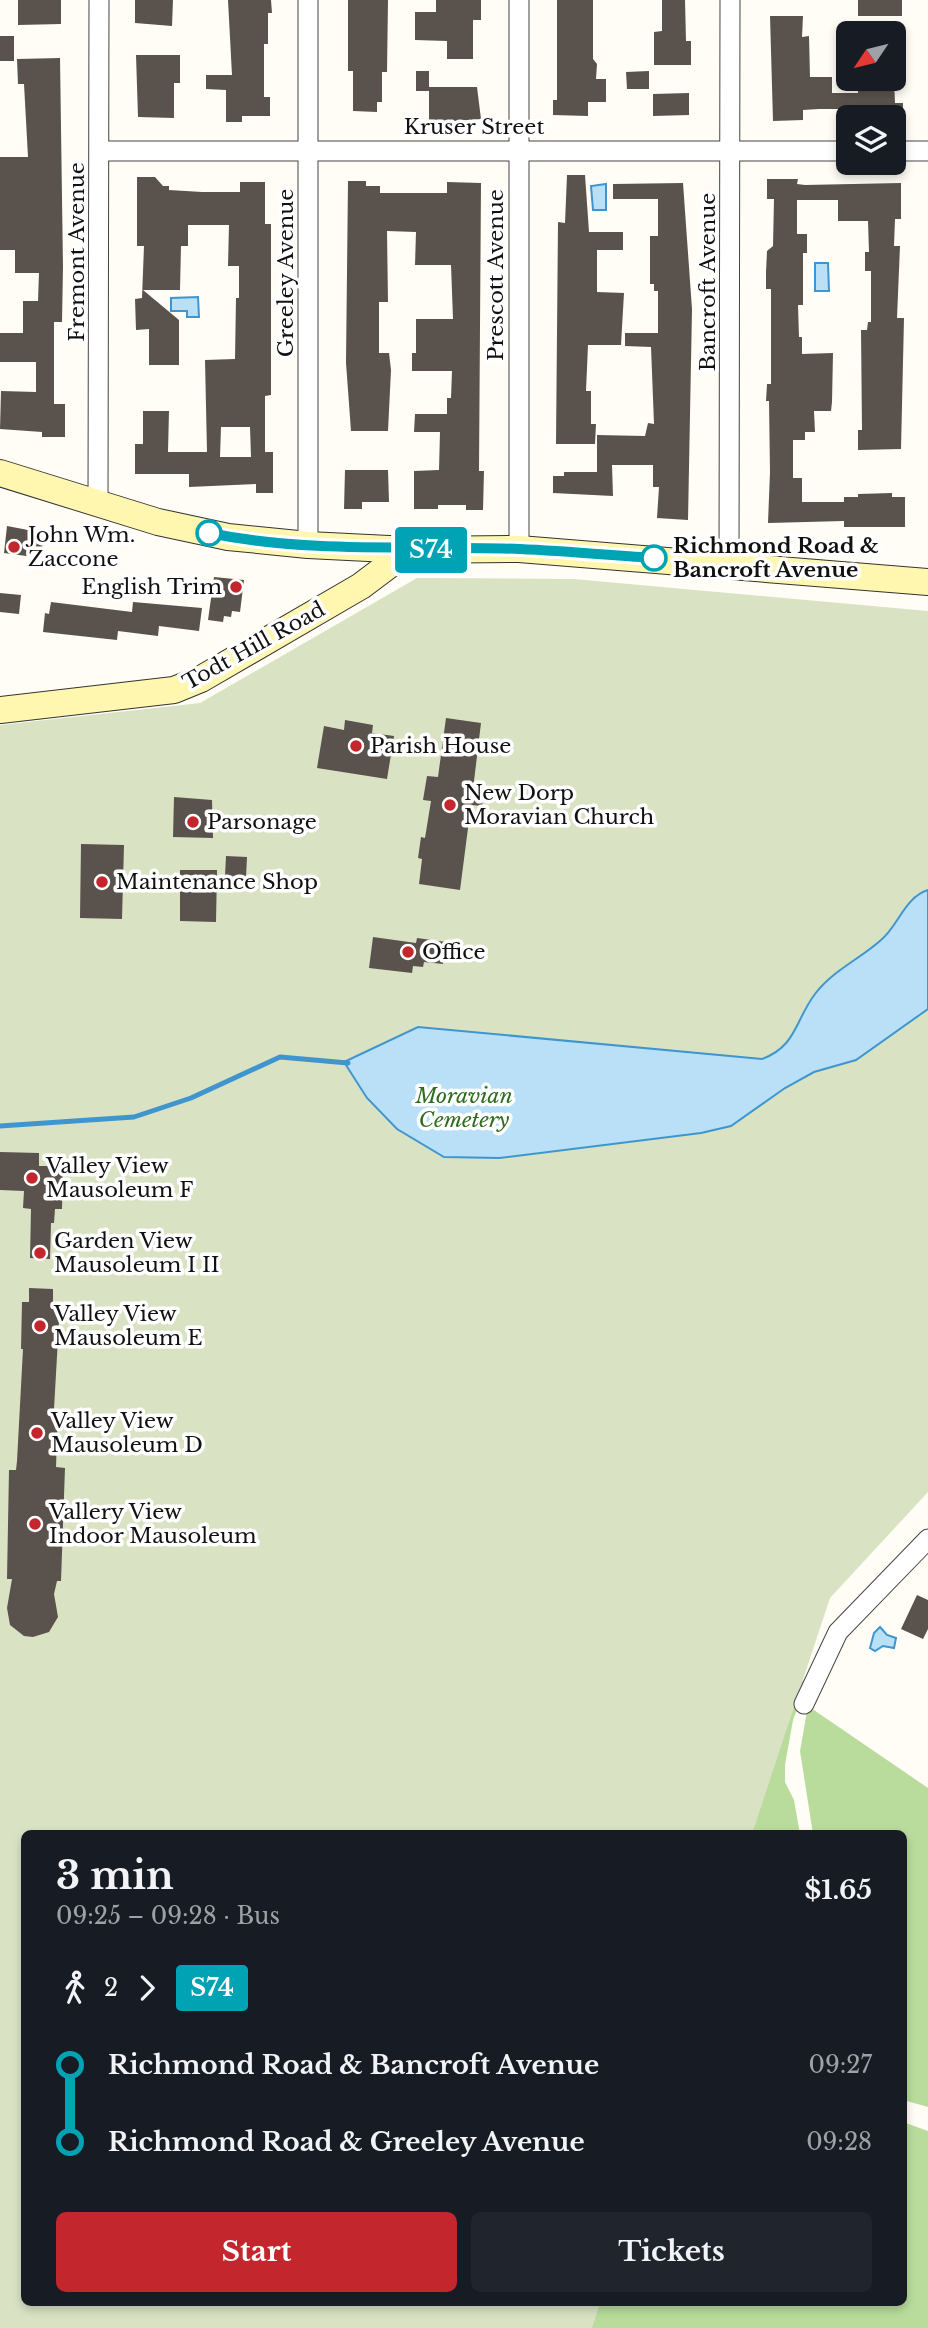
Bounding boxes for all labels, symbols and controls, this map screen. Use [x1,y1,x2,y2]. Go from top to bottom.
north arrow [836,21,906,91]
map controls [836,21,906,175]
button: layers [836,105,906,175]
street label: Kruser Street [404,114,544,140]
street label: Fremont Avenue [64,162,90,342]
street label: Greeley Avenue [273,189,299,357]
street label: Prescott Avenue [483,189,509,361]
street label: Bancroft Avenue [695,193,721,371]
unlabelled marker [196,520,222,546]
place label: John Wm. Zaccone [25,522,135,572]
line badge: S74 [391,527,471,573]
place label: Richmond Road & Bancroft Avenue [673,533,879,583]
text: S74 [409,535,453,564]
marker: John Wm. Zaccone [6,539,22,555]
marker: Richmond Road & Bancroft Avenue [641,545,667,571]
place label: English Trim [81,574,222,600]
marker: English Trim [228,579,244,595]
street label: Todt Hill Road [178,596,330,696]
place label: Parish House [370,733,511,759]
marker: Parish House [348,738,364,754]
place label: New Dorp Moravian Church [464,780,654,830]
marker: New Dorp Moravian Church [442,797,458,813]
place label: Parsonage [207,809,317,835]
marker: Parsonage [185,814,201,830]
place label: Maintenance Shop [116,869,318,895]
marker: Maintenance Shop [94,874,110,890]
place label: Office [422,939,486,965]
marker: Office [400,944,416,960]
park label: Moravian Cemetery [414,1083,513,1133]
place label: Valley View Mausoleum F [45,1153,193,1203]
marker: Valley View Mausoleum F [24,1170,40,1186]
place label: Garden View Mausoleum I II [54,1228,220,1278]
marker: Garden View Mausoleum I II [32,1245,48,1261]
place label: Valley View Mausoleum E [53,1301,203,1351]
marker: Valley View Mausoleum E [32,1318,48,1334]
place label: Valley View Mausoleum D [50,1408,203,1458]
marker: Valley View Mausoleum D [29,1425,45,1441]
place label: Vallery View Indoor Mausoleum [48,1499,257,1549]
marker: Vallery View Indoor Mausoleum [27,1516,43,1532]
text: 3 min [56,1852,174,1899]
text: $1.65 [805,1874,872,1906]
text: 09:25 – 09:28 · Bus [56,1902,280,1930]
icon: walk [56,1969,94,2007]
icon: forward [128,1969,166,2007]
text: S74 [190,1973,234,2002]
text: 2 [104,1974,118,2002]
text: Richmond Road & Bancroft Avenue [108,2049,599,2081]
text: 09:27 [809,2051,872,2079]
text: Richmond Road & Greeley Avenue [108,2126,585,2158]
text: 09:28 [806,2128,872,2156]
button: Start [56,2212,457,2292]
button: Tickets [471,2212,872,2292]

